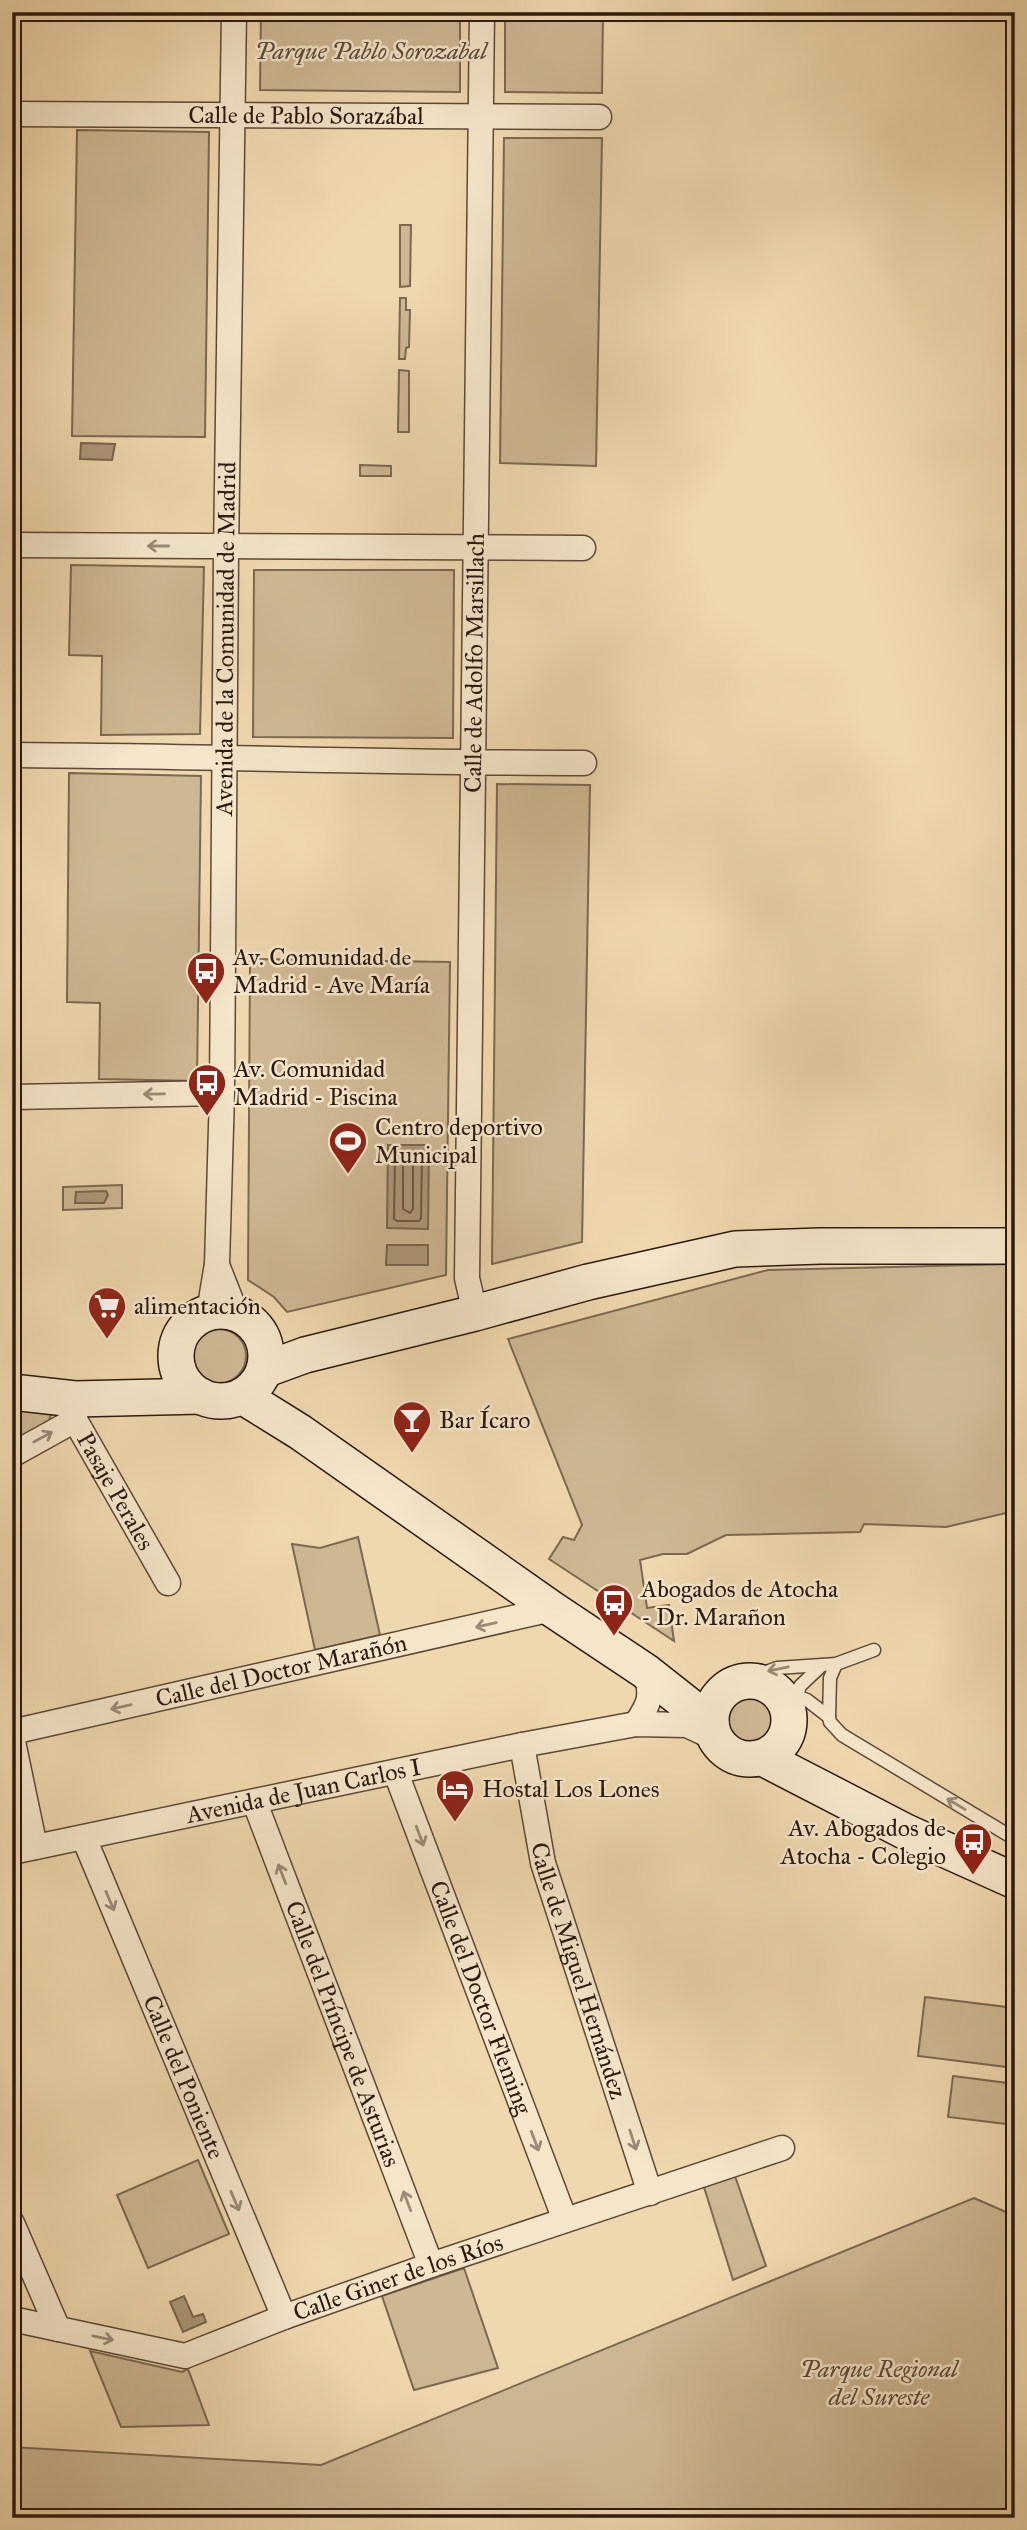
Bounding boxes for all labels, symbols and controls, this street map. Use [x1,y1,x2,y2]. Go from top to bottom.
park label: Parque Pablo Sorozabal [255,36,490,66]
street label: Calle de Pablo Sorazábal [188,100,424,131]
street label: Avenida de la Comunidad de Madrid [209,461,242,817]
street label: Calle de Adolfo Marsillach [458,533,491,793]
one-way arrow [147,539,170,553]
place label: Av. Comunidad de Madrid - Ave María [232,942,431,1000]
bus stop icon: Av. Comunidad de Madrid - Ave María [185,950,227,1005]
place label: Av. Comunidad Madrid - Piscina [233,1054,398,1112]
bus stop icon: Av. Comunidad Madrid - Piscina [186,1062,228,1117]
one-way arrow [142,1088,165,1101]
place label: Centro deportivo Municipal [375,1112,543,1170]
sports icon: Centro deportivo Municipal [327,1120,369,1175]
supermarket icon: alimentación [86,1285,128,1340]
place label: alimentación [134,1291,261,1321]
bar icon: Bar Ícaro [391,1399,433,1454]
place label: Bar Ícaro [439,1405,530,1435]
street label: Pasaje Perales [70,1427,161,1555]
one-way arrow [33,1430,53,1444]
place label: Abogados de Atocha - Dr. Marañon [640,1574,839,1632]
bus stop icon: Abogados de Atocha - Dr. Marañon [593,1582,635,1637]
one-way arrow [475,1618,498,1632]
street label: Calle del Doctor Marañón [153,1628,410,1714]
one-way arrow [768,1663,790,1676]
one-way arrow [110,1701,133,1715]
street label: Avenida de Juan Carlos I [183,1752,424,1830]
hotel icon: Hostal Los Lones [434,1768,476,1823]
place label: Hostal Los Lones [482,1774,659,1804]
one-way arrow [947,1797,967,1811]
place label: Av. Abogados de Atocha - Colegio [780,1813,946,1871]
bus stop icon: Av. Abogados de Atocha - Colegio [952,1821,994,1876]
one-way arrow [415,1825,428,1847]
street label: Calle de Miguel Hernández [525,1840,633,2103]
one-way arrow [275,1863,288,1885]
street label: Calle del Doctor Fleming [423,1876,539,2119]
one-way arrow [105,1889,118,1911]
street label: Calle del Príncipe de Asturias [279,1897,407,2171]
street label: Calle del Poniente [136,1991,231,2163]
one-way arrow [628,2129,641,2151]
one-way arrow [530,2130,543,2151]
one-way arrow [230,2190,243,2212]
one-way arrow [400,2190,412,2212]
street label: Calle Giner de los Ríos [289,2227,507,2328]
one-way arrow [91,2332,114,2346]
park label: Parque Regional del Sureste [800,2354,960,2412]

